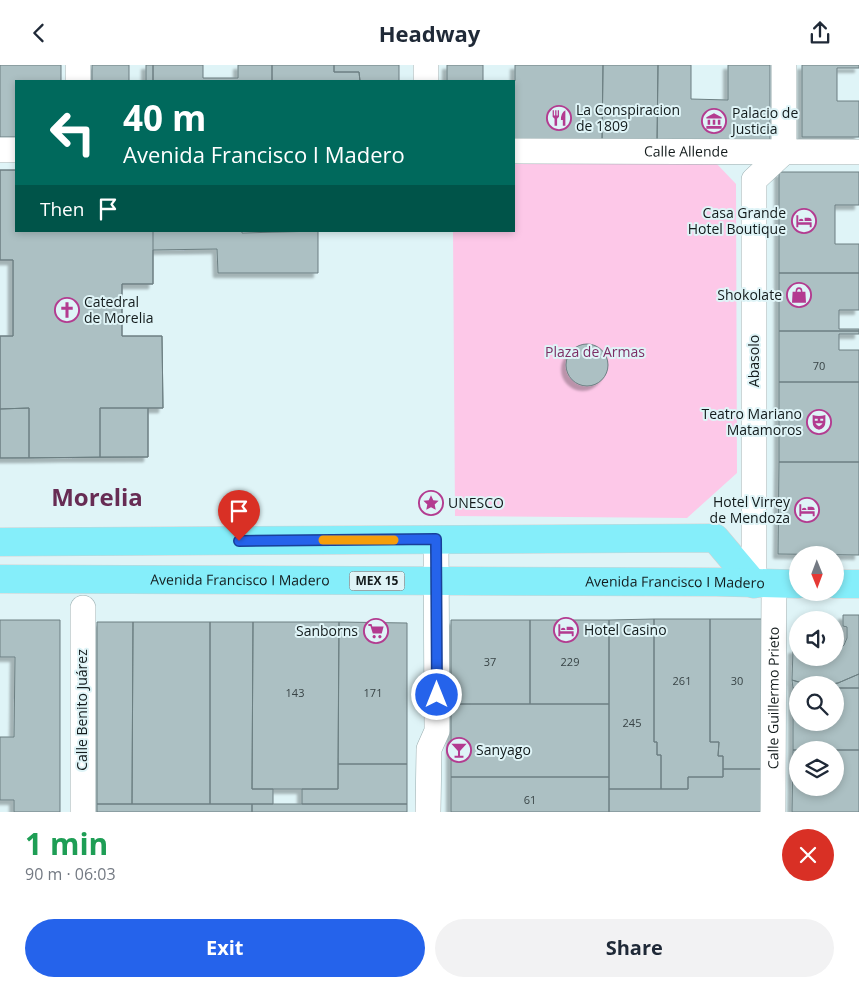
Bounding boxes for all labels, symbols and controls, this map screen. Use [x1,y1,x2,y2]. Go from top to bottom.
text: Headway [379,18,480,48]
icon: back [25,19,53,47]
icon: share [806,19,834,47]
text: 40 m [123,94,206,141]
icon: left [40,100,105,165]
place label: La Conspiracion de 1809 [576,100,680,135]
place label: Palacio de Justicia [730,103,798,138]
restaurant icon: La Conspiracion de 1809 [546,105,572,131]
museum icon: Palacio de Justicia [701,108,727,134]
text: Avenida Francisco I Madero [123,139,405,169]
street label: Calle Allende [644,141,728,161]
icon: arrive [94,195,122,223]
text: Then [40,196,84,222]
place label: Casa Grande Hotel Boutique [688,203,786,238]
hotel icon: Casa Grande Hotel Boutique [791,208,817,234]
shop icon: Shokolate [786,282,812,308]
place label: Shokolate [717,285,782,304]
place label: Catedral de Morelia [84,292,154,327]
church icon: Catedral de Morelia [54,297,80,323]
street label: Abasolo [744,335,763,387]
park label: Plaza de Armas [545,342,645,361]
house number: 70 [813,358,825,373]
place label: Teatro Mariano Matamoros [701,404,802,439]
theatre icon: Teatro Mariano Matamoros [806,409,832,435]
district label: Morelia [51,480,143,513]
pin [218,490,260,541]
place icon: UNESCO [418,490,444,516]
place label: Hotel Virrey de Mendoza [710,492,791,527]
place label: UNESCO [448,493,504,512]
icon: arrive [225,497,253,525]
hotel icon: Hotel Virrey de Mendoza [794,497,820,523]
north arrow [789,546,844,601]
map controls [789,546,844,796]
street label: Avenida Francisco I Madero [150,570,330,589]
road number: MEX 15 [350,571,404,591]
street label: Avenida Francisco I Madero [585,571,765,592]
button: sound [789,611,844,666]
hotel icon: Hotel Casino [553,617,579,643]
supermarket icon: Sanborns [363,618,389,644]
place label: Hotel Casino [584,620,667,639]
place label: Sanborns [296,621,358,640]
street label: Calle Guillermo Prieto [763,627,783,769]
street label: Calle Benito Juárez [72,649,91,771]
house number: 37 [484,654,496,669]
house number: 229 [561,654,579,669]
position arrow [410,668,462,720]
house number: 261 [673,673,691,688]
house number: 30 [731,673,743,688]
button: search [789,676,844,731]
house number: 143 [286,685,304,700]
house number: 171 [364,685,382,700]
house number: 245 [623,715,641,730]
bar icon: Sanyago [446,737,472,763]
place label: Sanyago [476,740,531,759]
button: layers [789,741,844,796]
house number: 61 [524,792,536,807]
text: 1 min [25,823,108,864]
button: close [782,829,834,881]
text: 90 m · 06:03 [25,863,116,885]
button: Exit [25,919,425,977]
button: Share [435,919,834,977]

